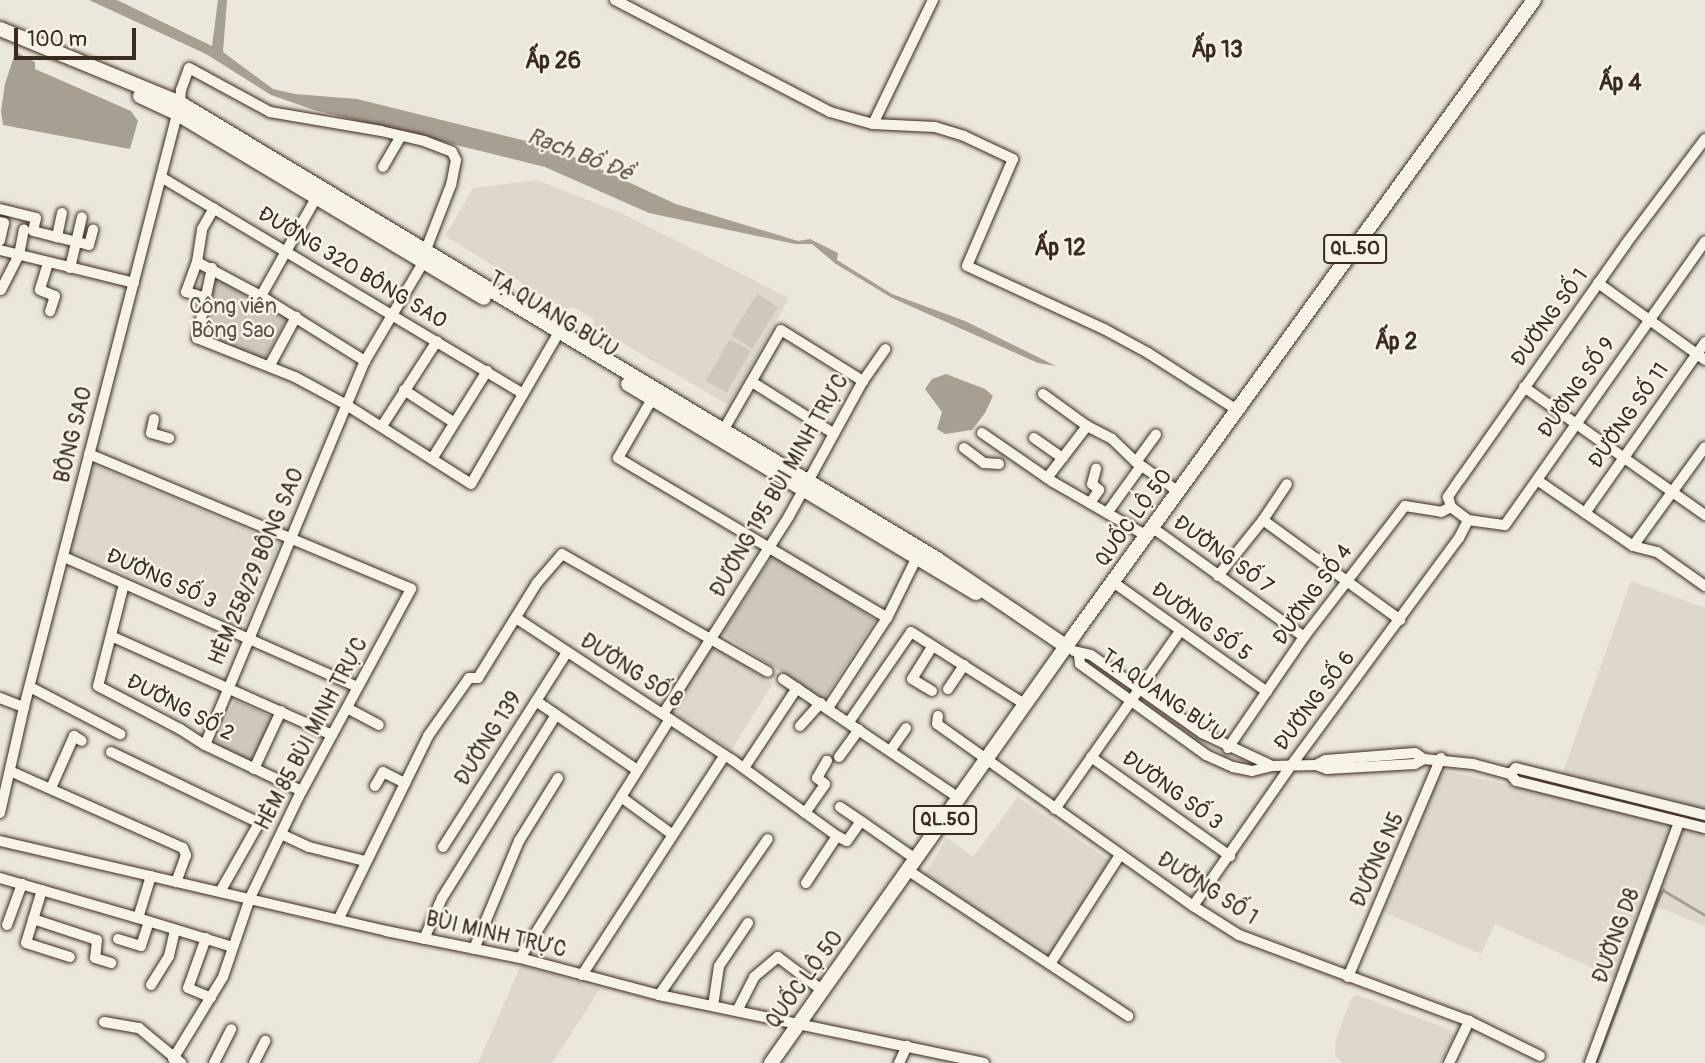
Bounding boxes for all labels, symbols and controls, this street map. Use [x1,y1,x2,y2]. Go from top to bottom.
scale bar [18,14,140,58]
text: 100 m [27,26,87,53]
district label: Ấp 13 [1191,36,1243,64]
district label: Ấp 26 [525,47,581,75]
district label: Ấp 4 [1598,69,1642,97]
water label: Rạch Bồ Đề [523,122,637,188]
street label: ĐƯỜNG 320 BÔNG SAO [253,202,451,334]
road number: QL.50 [1322,233,1388,264]
district label: Ấp 12 [1034,234,1086,262]
street label: ĐƯỜNG SỐ 1 [1506,264,1594,372]
street label: TẠ QUANG BỬU [484,267,622,363]
park label: Công viên Bông Sao [189,294,277,344]
district label: Ấp 2 [1375,328,1417,356]
street label: ĐƯỜNG SỐ 9 [1533,333,1621,443]
street label: ĐƯỜNG SỐ 11 [1583,359,1675,473]
street label: ĐƯỜNG 195 BÙI MINH TRỰC [706,370,854,602]
street label: BÔNG SAO [50,384,98,486]
street label: QUỐC LỘ 50 [1090,464,1178,572]
street label: HẺM 258/29 BÔNG SAO [204,465,310,669]
street label: ĐƯỜNG SỐ 7 [1168,510,1278,600]
street label: ĐƯỜNG SỐ 4 [1268,540,1358,650]
street label: ĐƯỜNG SỐ 3 [102,543,220,615]
street label: ĐƯỜNG SỐ 5 [1146,577,1256,667]
street label: ĐƯỜNG SỐ 8 [575,629,687,713]
street label: HẺM 85 BÙI MINH TRỰC [250,633,374,835]
street label: TẠ QUANG BỬU [1096,644,1230,748]
street label: ĐƯỜNG SỐ 6 [1269,646,1361,756]
street label: ĐƯỜNG SỐ 2 [122,669,238,747]
street label: ĐƯỜNG 139 [450,687,528,791]
street label: ĐƯỜNG SỐ 3 [1117,746,1227,836]
road number: QL.50 [912,804,978,835]
street label: ĐƯỜNG N5 [1346,809,1410,911]
street label: ĐƯỜNG SỐ 1 [1152,847,1262,931]
street label: ĐƯỜNG D8 [1588,885,1646,987]
street label: BÙI MINH TRỰC [423,907,569,963]
street label: QUỐC LỘ 50 [761,926,849,1034]

